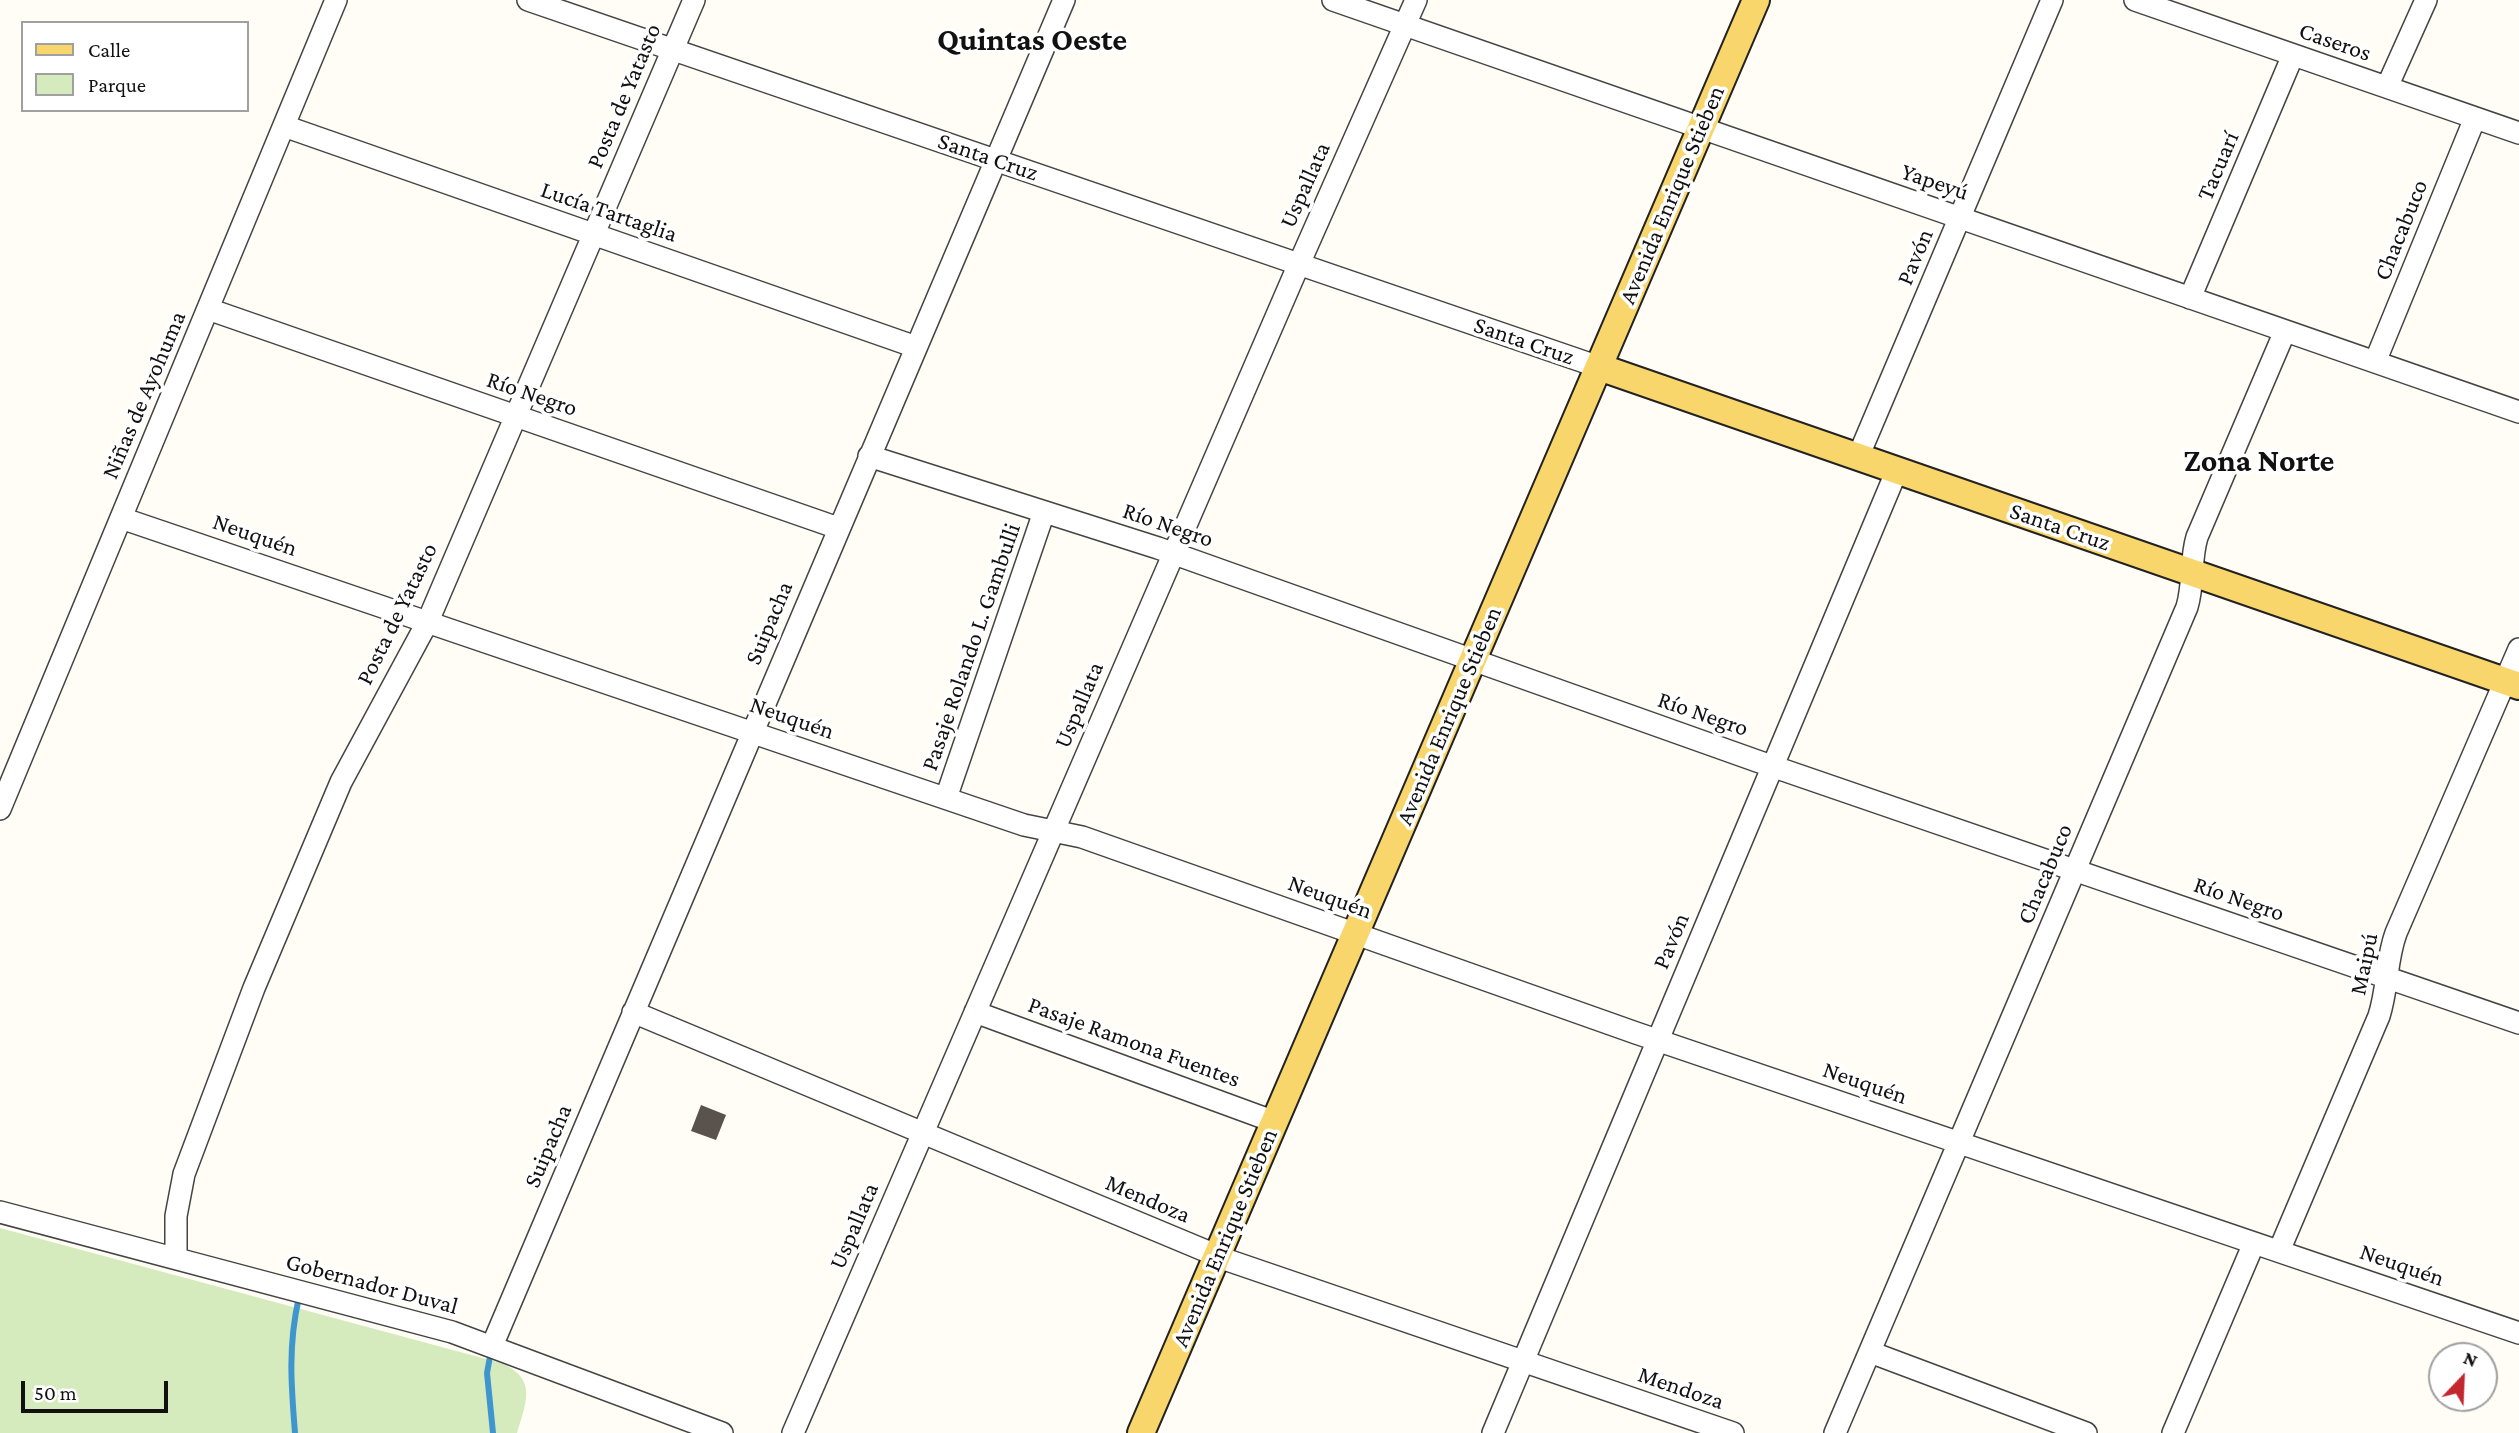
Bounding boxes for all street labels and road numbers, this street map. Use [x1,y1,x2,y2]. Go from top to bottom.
street label: Caseros [2295,16,2375,68]
street label: Posta de Yatasto [581,19,667,173]
street label: Avenida Enrique Stieben [1613,82,1731,308]
street label: Santa Cruz [934,126,1042,188]
street label: Tacuarí [2191,127,2245,205]
street label: Uspallata [1273,138,1337,232]
street label: Yapeyú [1898,157,1972,207]
street label: Lucía Tartaglia [537,175,681,249]
street label: Chacabuco [2368,175,2434,285]
street label: Pavón [1890,225,1940,289]
street label: Niñas de Ayohuma [96,307,192,483]
street label: Santa Cruz [1470,310,1578,372]
street label: Río Negro [483,365,581,423]
street label: Río Negro [1119,496,1217,554]
street label: Santa Cruz [2006,496,2114,558]
street label: Neuquén [209,507,301,563]
street label: Pasaje Rolando L. Gambulli [915,519,1027,775]
street label: Posta de Yatasto [350,538,444,690]
street label: Suipacha [739,577,799,669]
street label: Avenida Enrique Stieben [1390,603,1508,829]
street label: Uspallata [1048,658,1110,752]
street label: Río Negro [1654,685,1752,743]
street label: Neuquén [746,690,838,746]
street label: Chacabuco [2011,820,2079,928]
street label: Neuquén [1284,869,1376,925]
street label: Río Negro [2190,870,2288,928]
street label: Pavón [1646,909,1696,973]
street label: Maipú [2343,930,2385,998]
street label: Pasaje Ramona Fuentes [1024,990,1244,1094]
street label: Neuquén [1819,1055,1911,1111]
street label: Suipacha [518,1100,578,1192]
street label: Avenida Enrique Stieben [1166,1125,1284,1351]
street label: Mendoza [1101,1168,1195,1230]
street label: Uspallata [823,1179,885,1273]
street label: Neuquén [2356,1237,2448,1293]
street label: Gobernador Duval [283,1247,461,1321]
street label: Mendoza [1634,1360,1728,1416]

